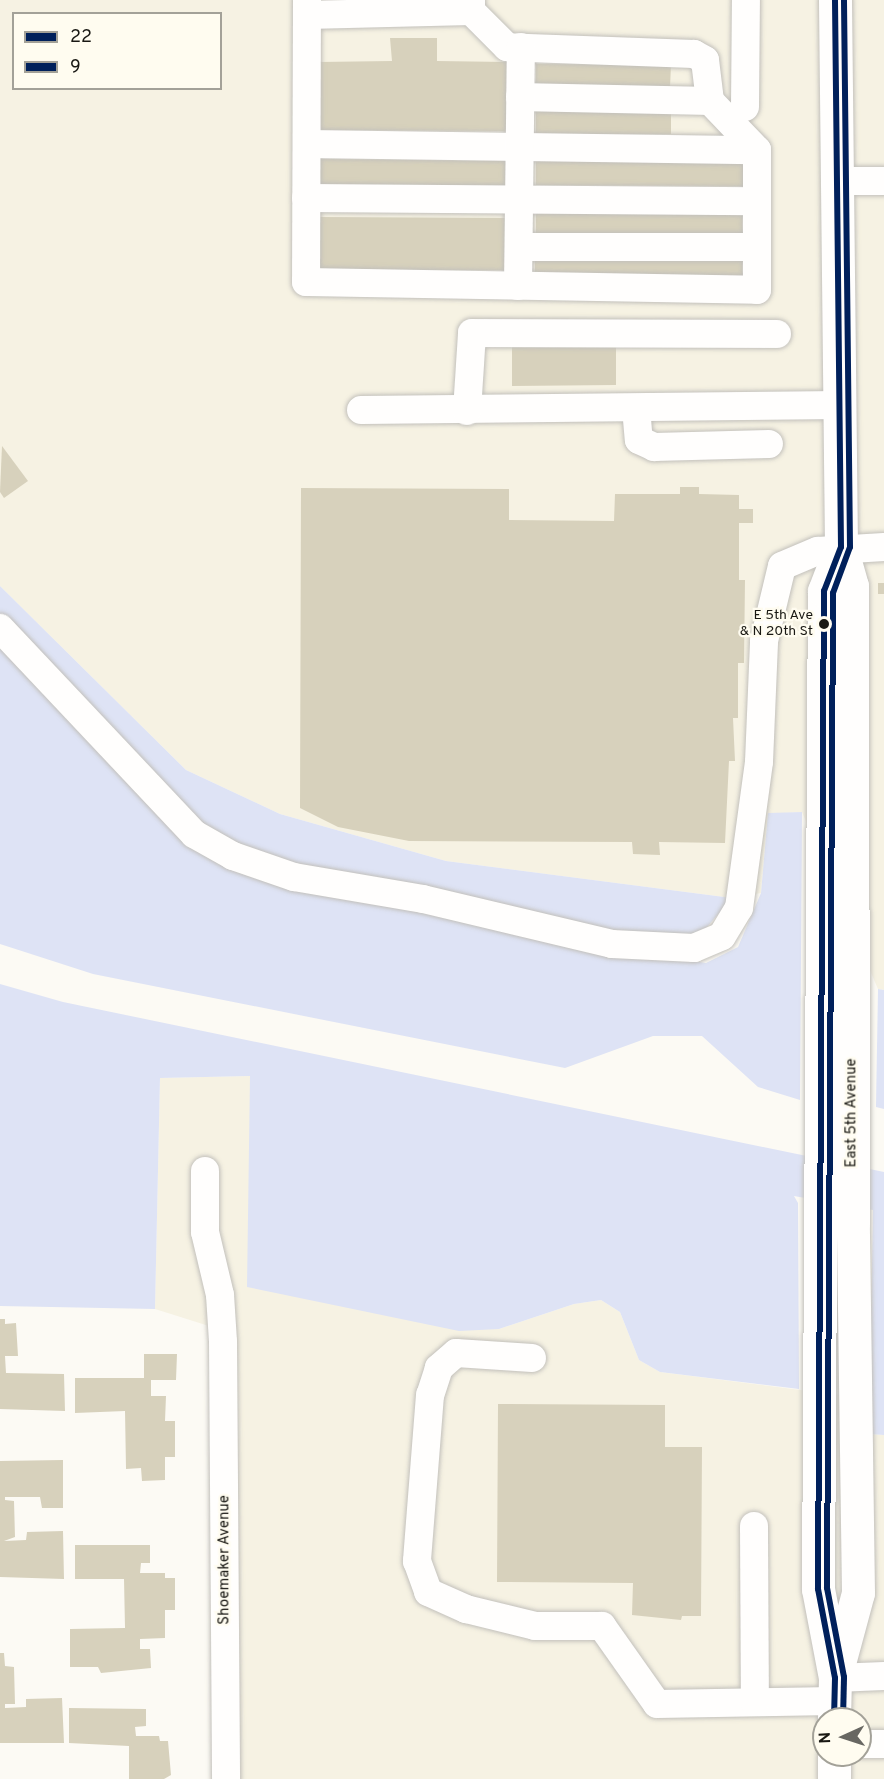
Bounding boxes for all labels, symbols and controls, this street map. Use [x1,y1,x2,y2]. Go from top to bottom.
legend [12,12,222,90]
text: 22 [70,26,92,49]
text: 9 [70,56,81,79]
place label: E 5th Ave & N 20th St [740,608,813,640]
marker: E 5th Ave & N 20th St [818,618,830,630]
street label: East 5th Avenue [843,1058,861,1168]
street label: Shoemaker Avenue [216,1495,234,1625]
north arrow [812,1707,872,1767]
text: N [816,1732,836,1744]

